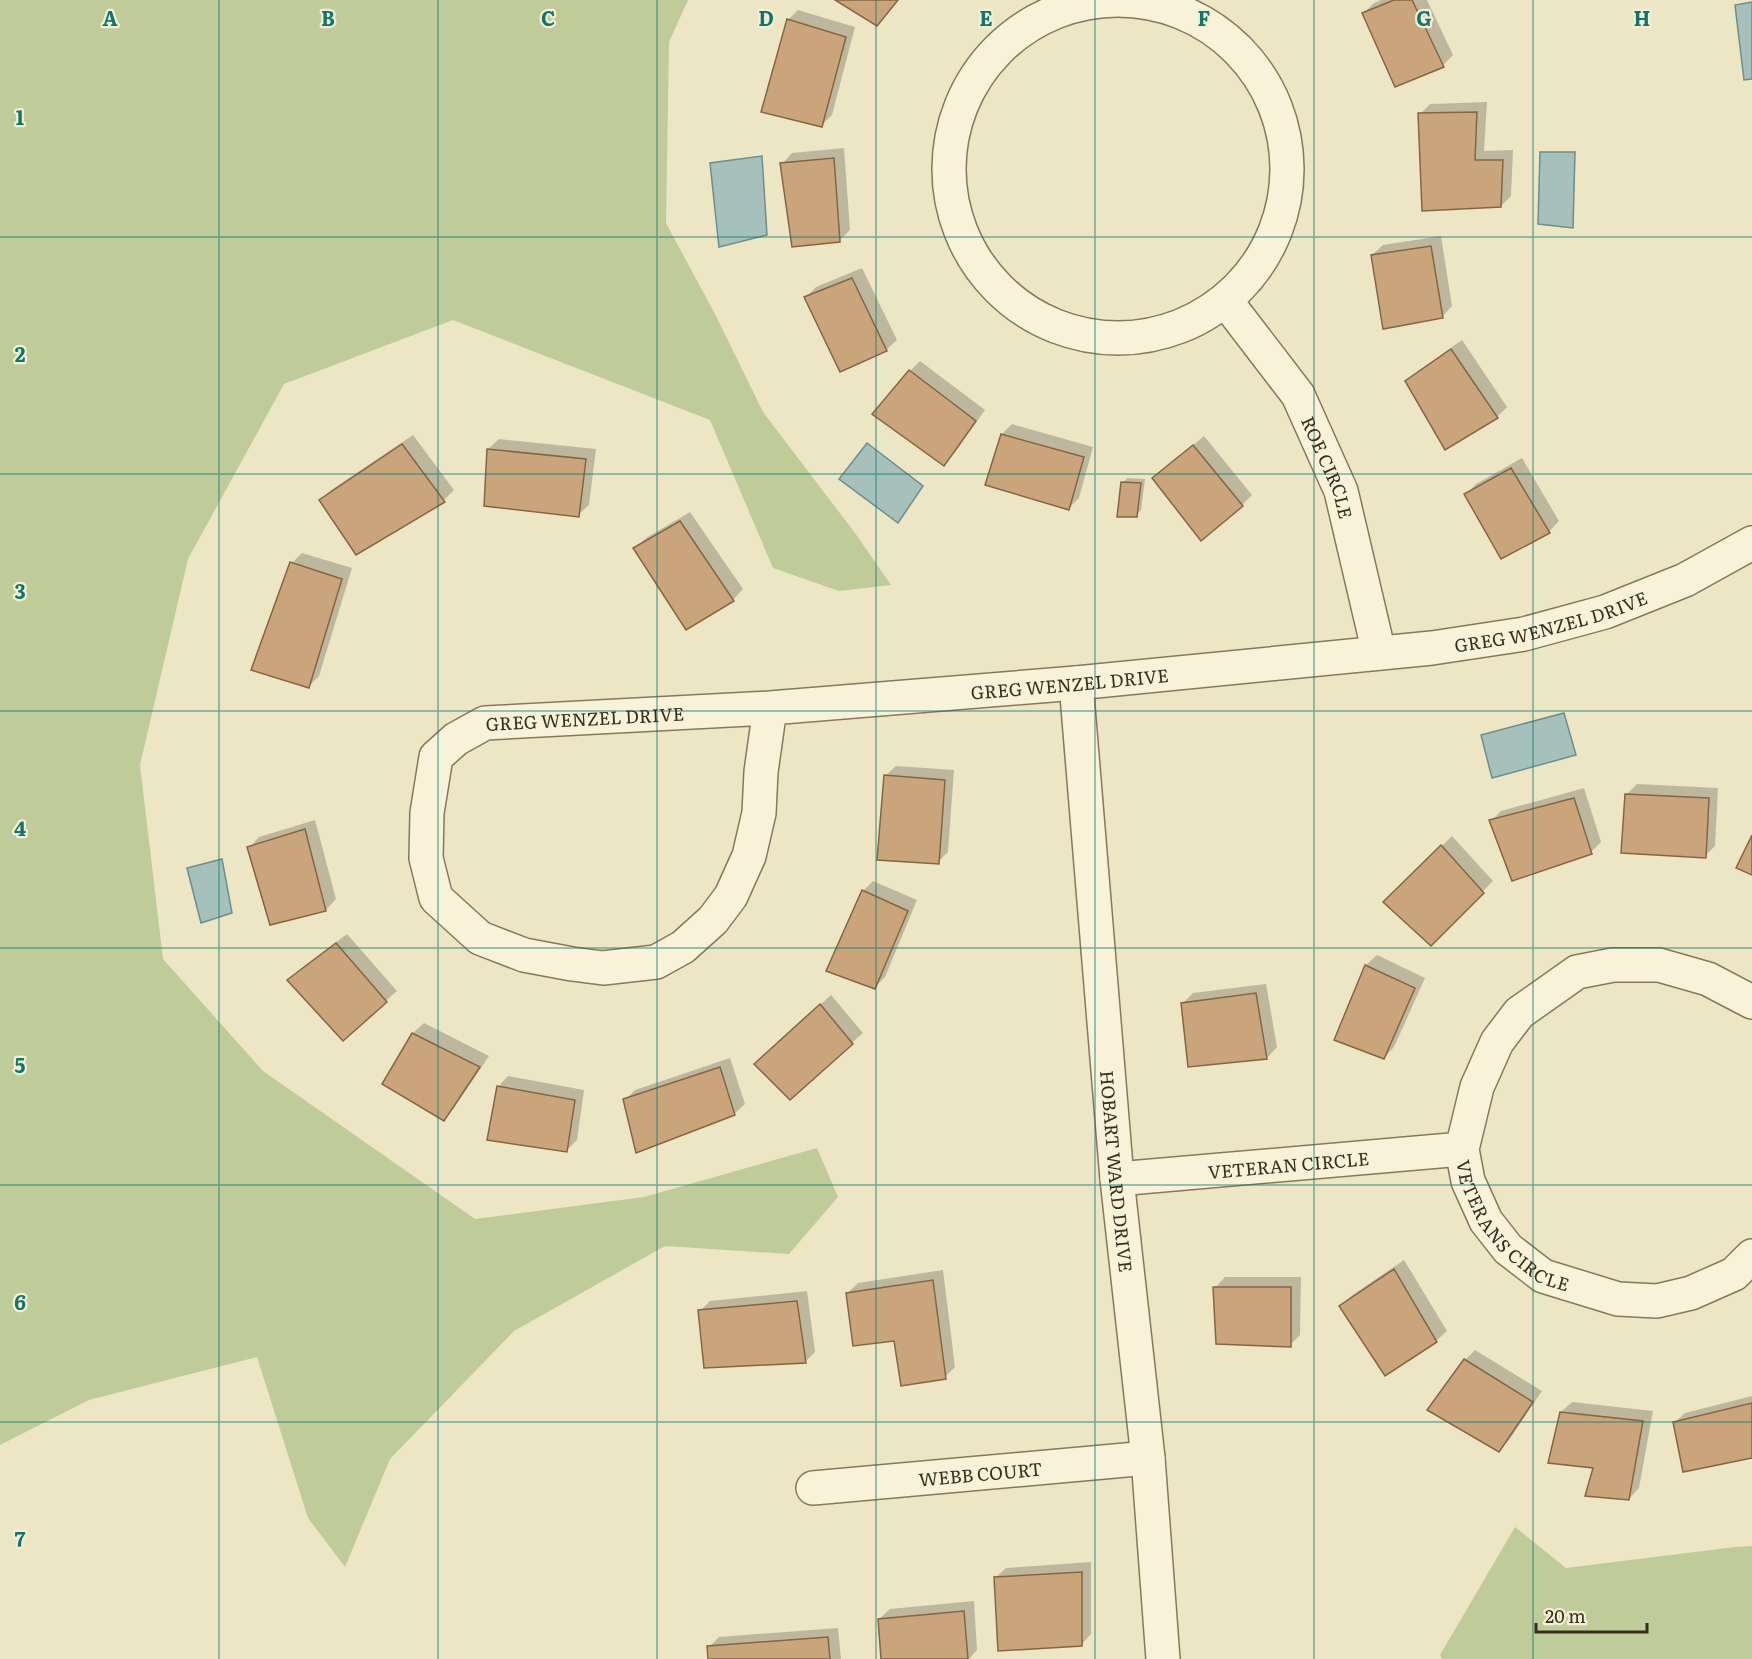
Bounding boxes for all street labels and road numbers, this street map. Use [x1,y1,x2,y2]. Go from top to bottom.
street label: ROE CIRCLE [1296,411,1361,521]
street label: GREG WENZEL DRIVE [1452,583,1651,658]
street label: GREG WENZEL DRIVE [970,660,1170,705]
street label: GREG WENZEL DRIVE [485,699,685,736]
street label: HOBART WARD DRIVE [1095,1069,1141,1274]
street label: VETERAN CIRCLE [1207,1144,1370,1185]
street label: VETERANS CIRCLE [1451,1157,1573,1297]
street label: WEBB COURT [917,1454,1043,1492]

